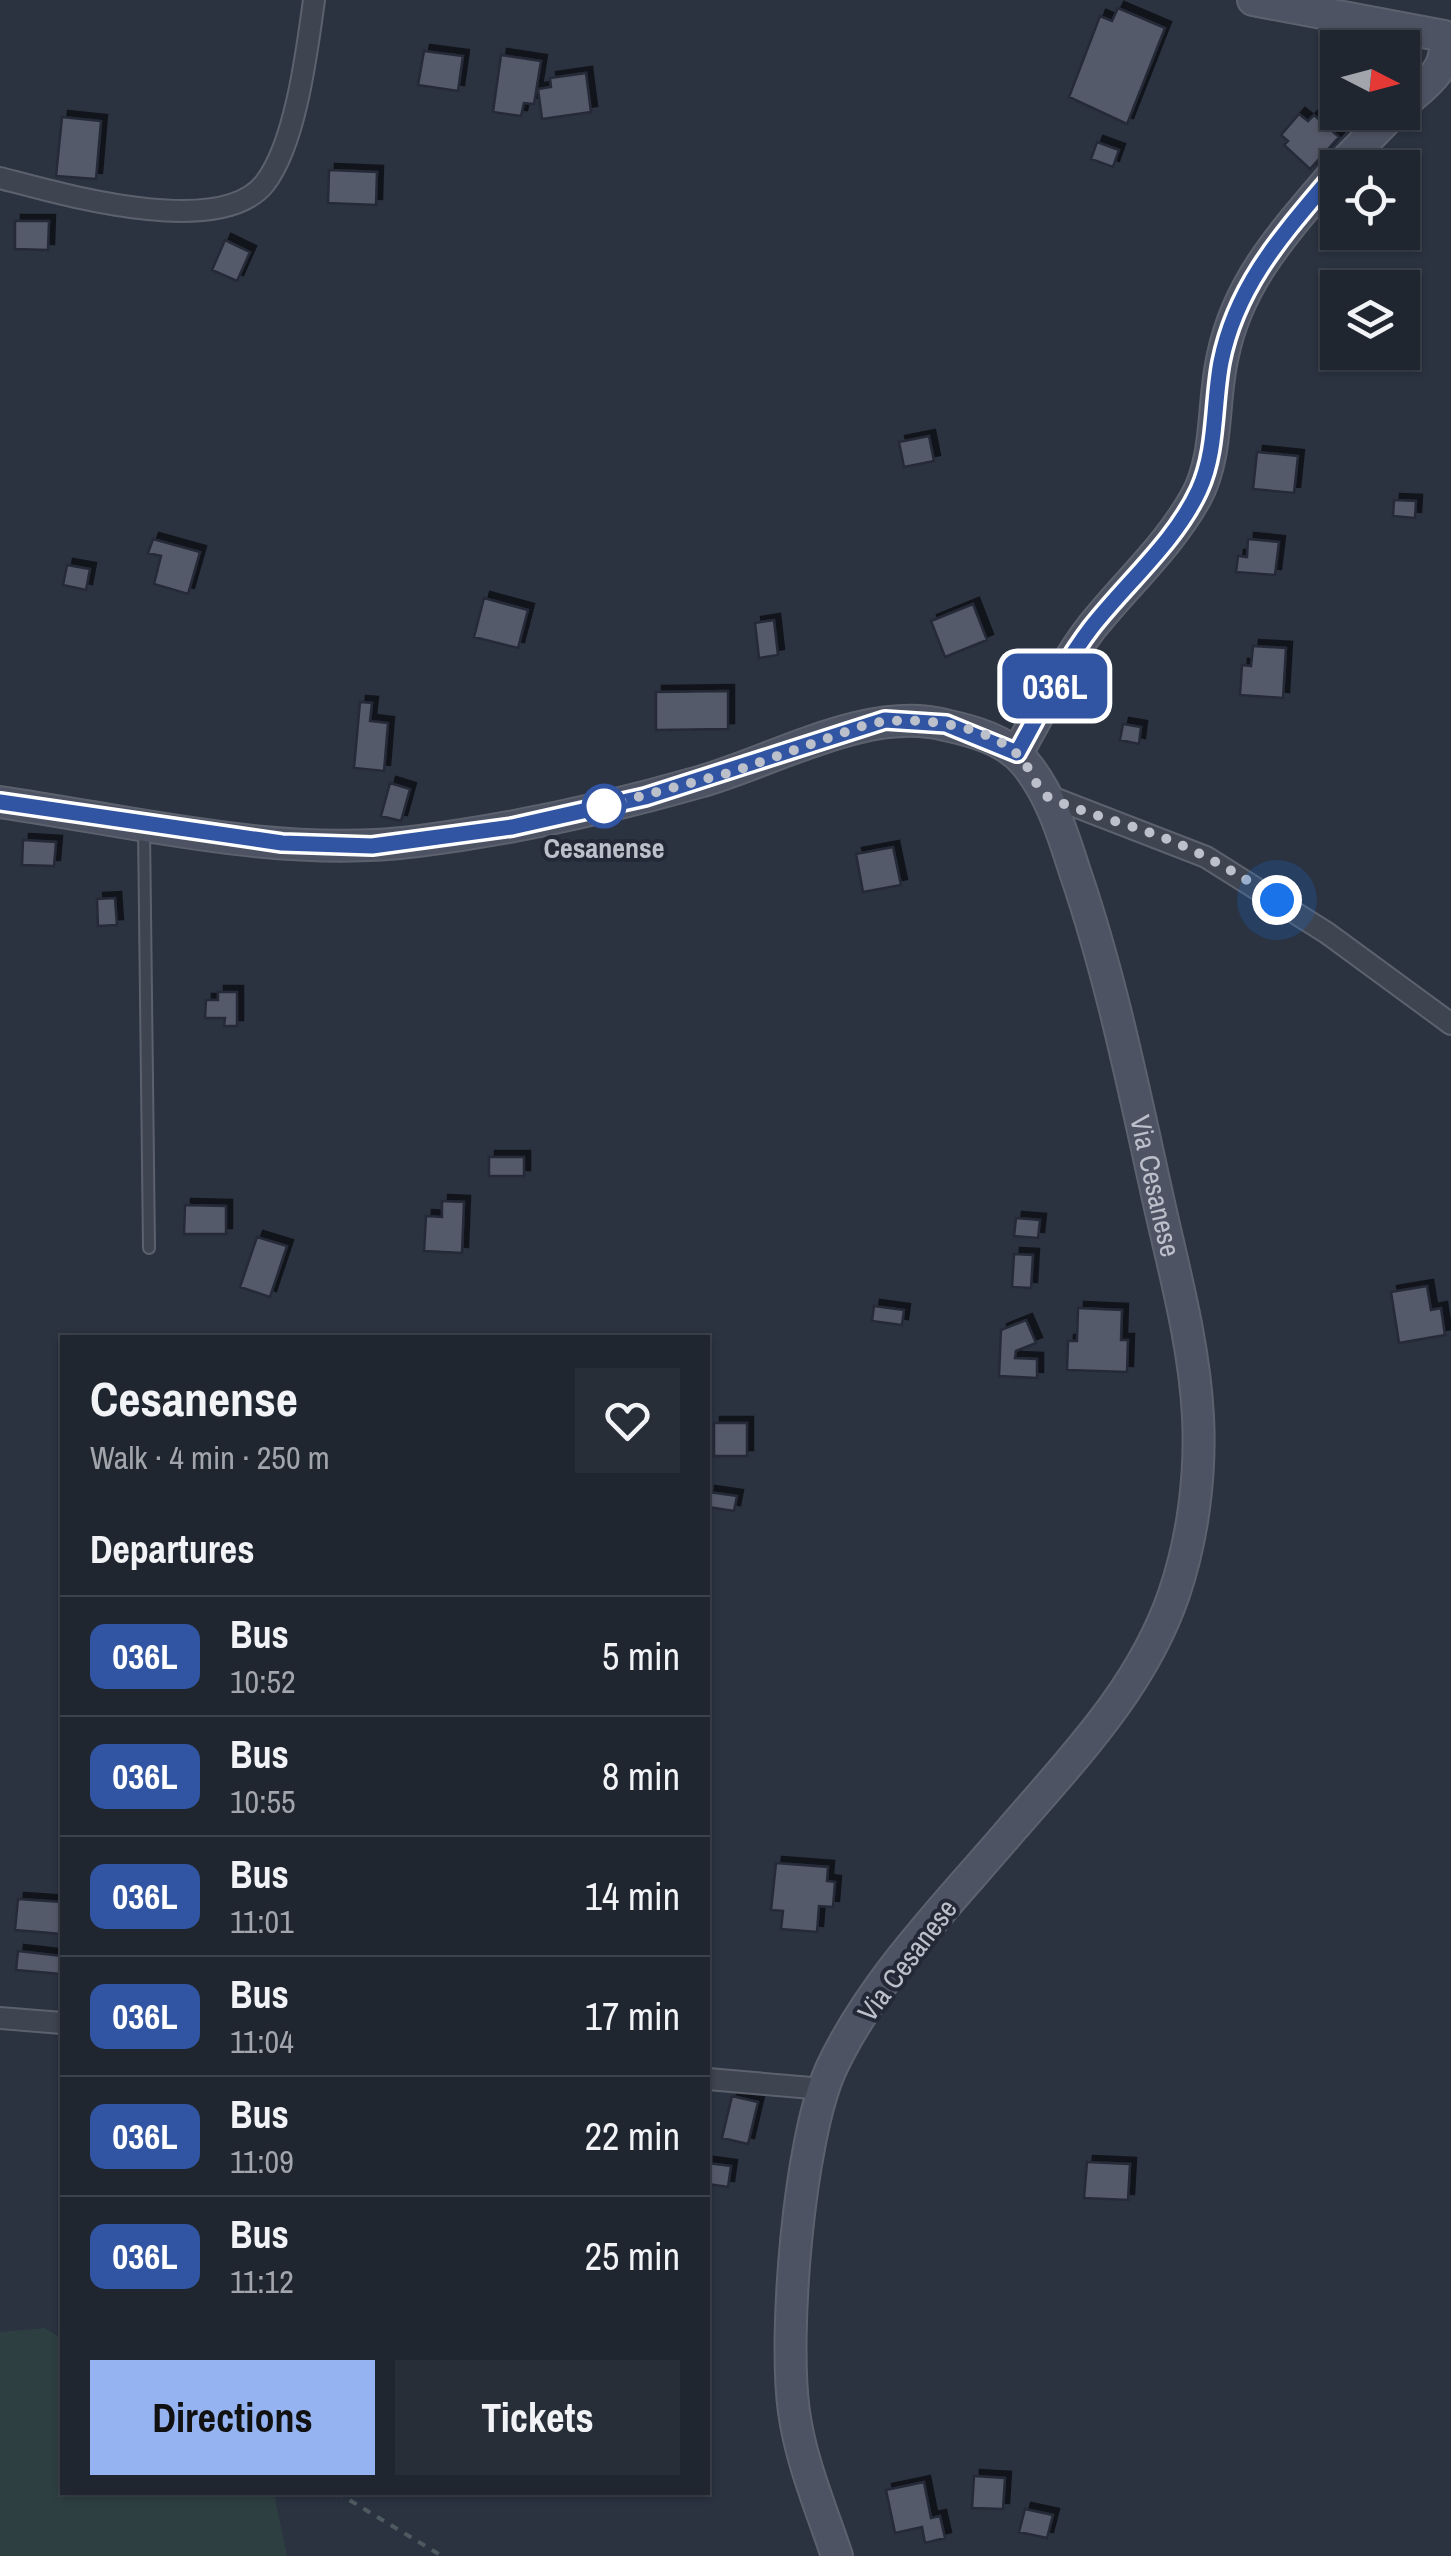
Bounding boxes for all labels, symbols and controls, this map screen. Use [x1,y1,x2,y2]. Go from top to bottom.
north arrow [1320,30,1420,130]
map controls [1320,30,1420,370]
button: locate [1320,150,1420,250]
button: layers [1320,270,1420,370]
line badge: 036L [985,654,1125,718]
text: 036L [1022,663,1088,710]
marker: Cesanense [583,785,625,827]
place label: Cesanense [543,829,665,867]
your location [1252,875,1302,925]
street label: Via Cesanese [1121,1112,1190,1260]
text: Cesanense [90,1366,298,1431]
button: heart [575,1368,680,1473]
text: Walk · 4 min · 250 m [90,1436,330,1479]
text: Departures [90,1524,255,1575]
text: Bus [230,1609,289,1660]
text: 5 min [602,1631,680,1682]
text: 036L [112,1633,178,1680]
text: 10:52 [230,1660,296,1703]
text: Bus [230,1729,289,1780]
text: 8 min [602,1751,680,1802]
text: 036L [112,1753,178,1800]
text: 10:55 [230,1780,296,1823]
text: Bus [230,1849,289,1900]
text: 14 min [585,1871,680,1922]
text: 036L [112,1873,178,1920]
street label: Via Cesanese [849,1891,965,2029]
text: 11:01 [230,1900,294,1943]
text: Bus [230,1969,289,2020]
text: 17 min [585,1991,680,2042]
text: 036L [112,1993,178,2040]
text: 11:04 [230,2020,294,2063]
text: Bus [230,2089,289,2140]
text: 22 min [585,2111,680,2162]
text: 036L [112,2113,178,2160]
text: 11:09 [230,2140,294,2183]
text: Bus [230,2209,289,2260]
text: 25 min [585,2231,680,2282]
text: 036L [112,2233,178,2280]
text: 11:12 [230,2260,294,2303]
button: Directions [90,2360,375,2475]
button: Tickets [395,2360,680,2475]

